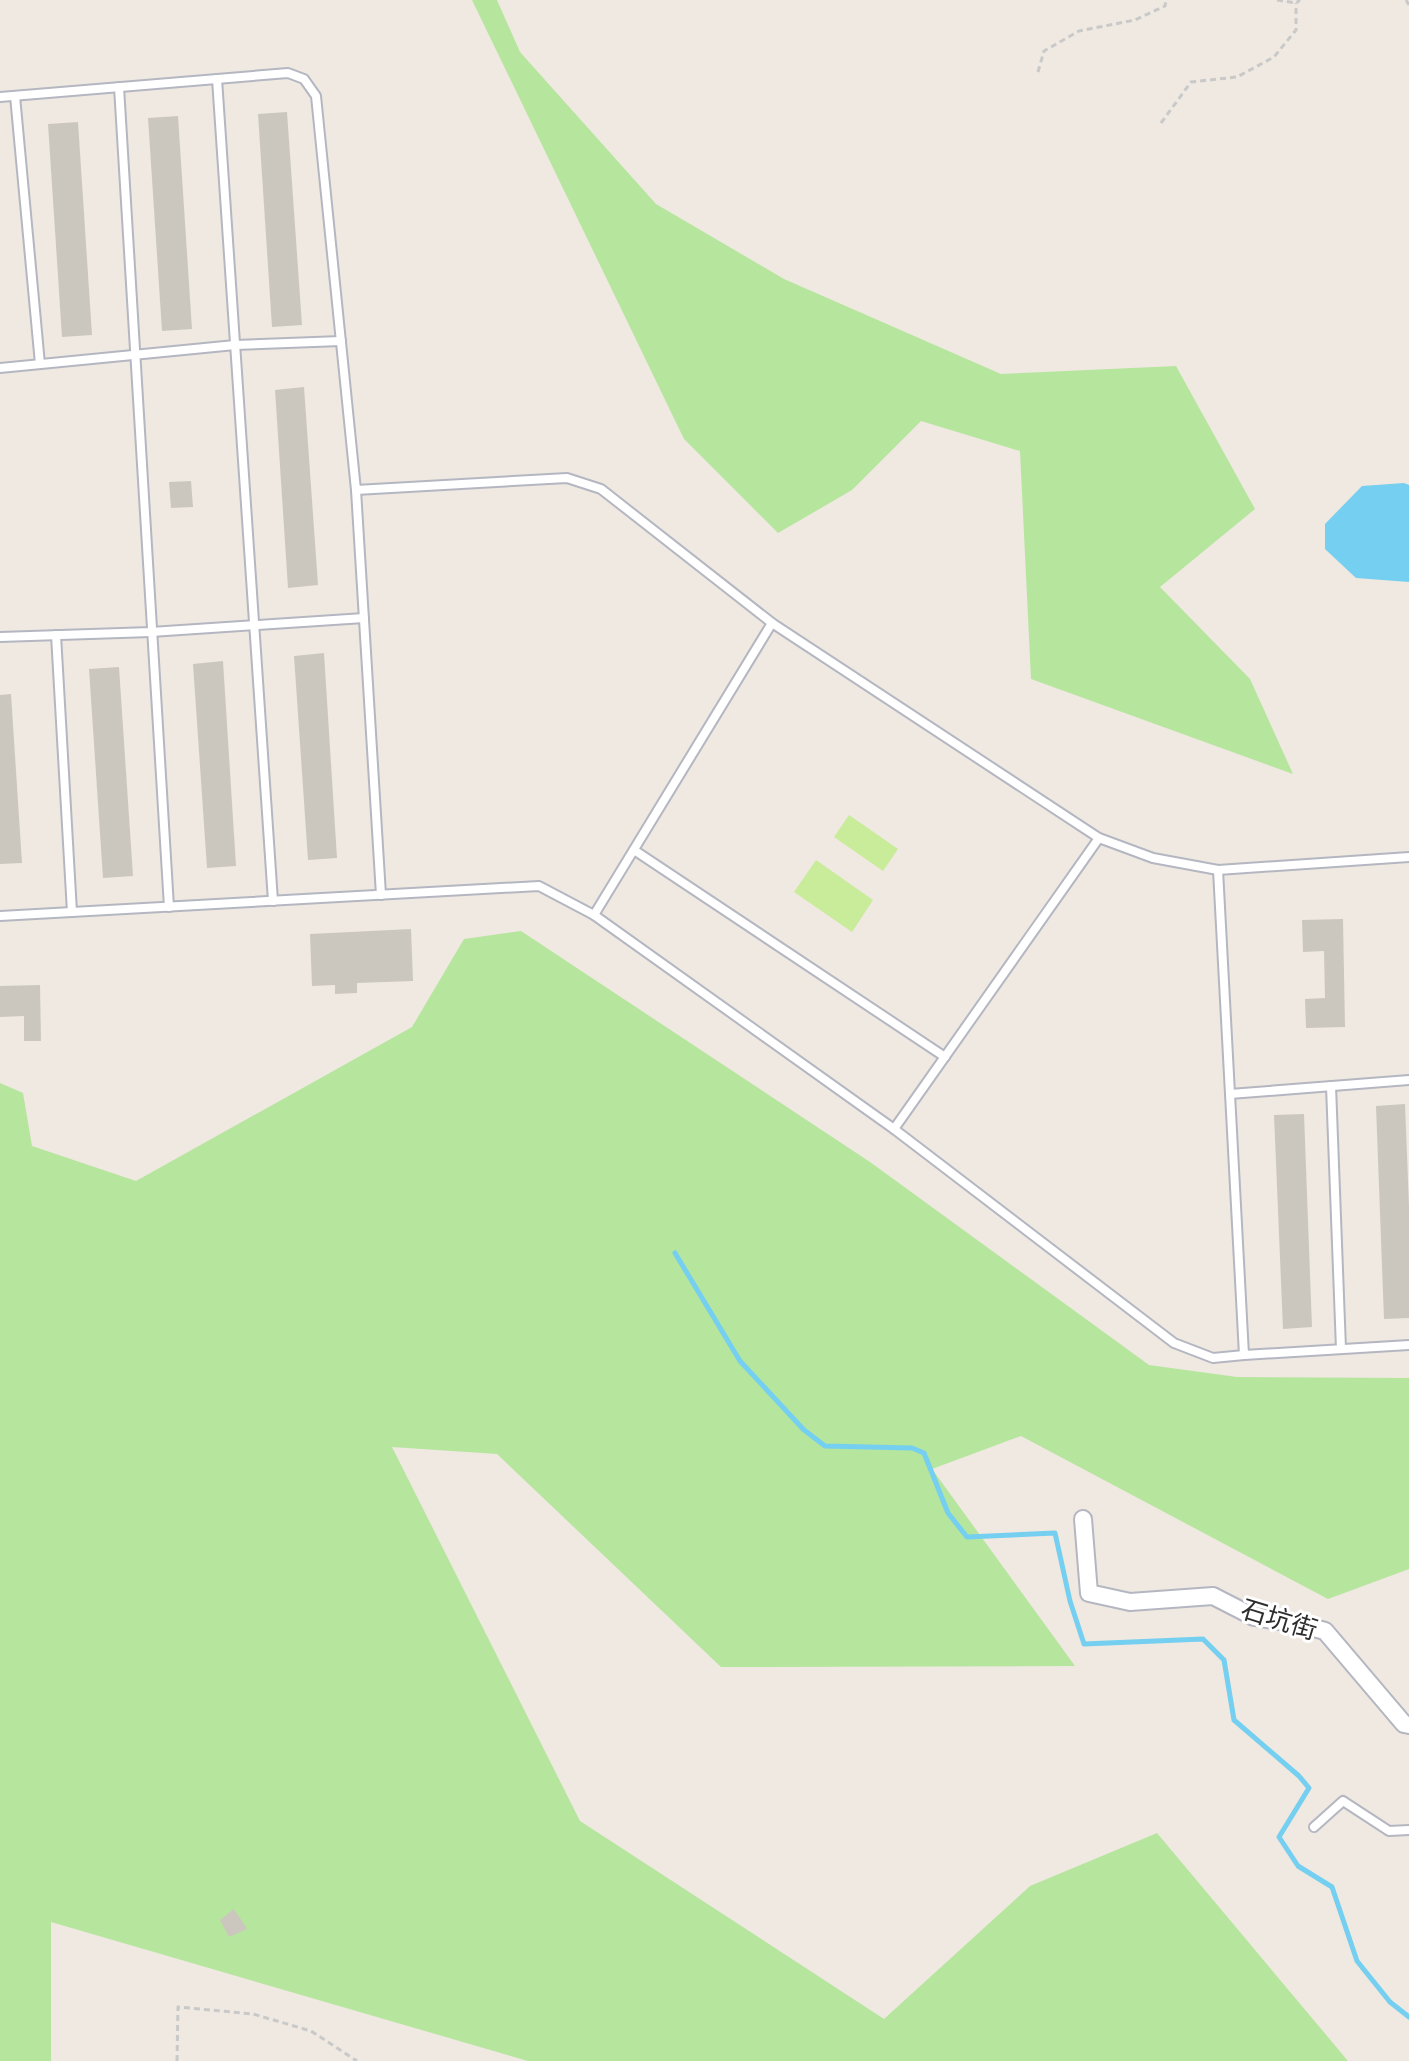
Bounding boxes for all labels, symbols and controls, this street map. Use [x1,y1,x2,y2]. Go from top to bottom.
street label: 石坑街 [1237,1594,1321,1646]

